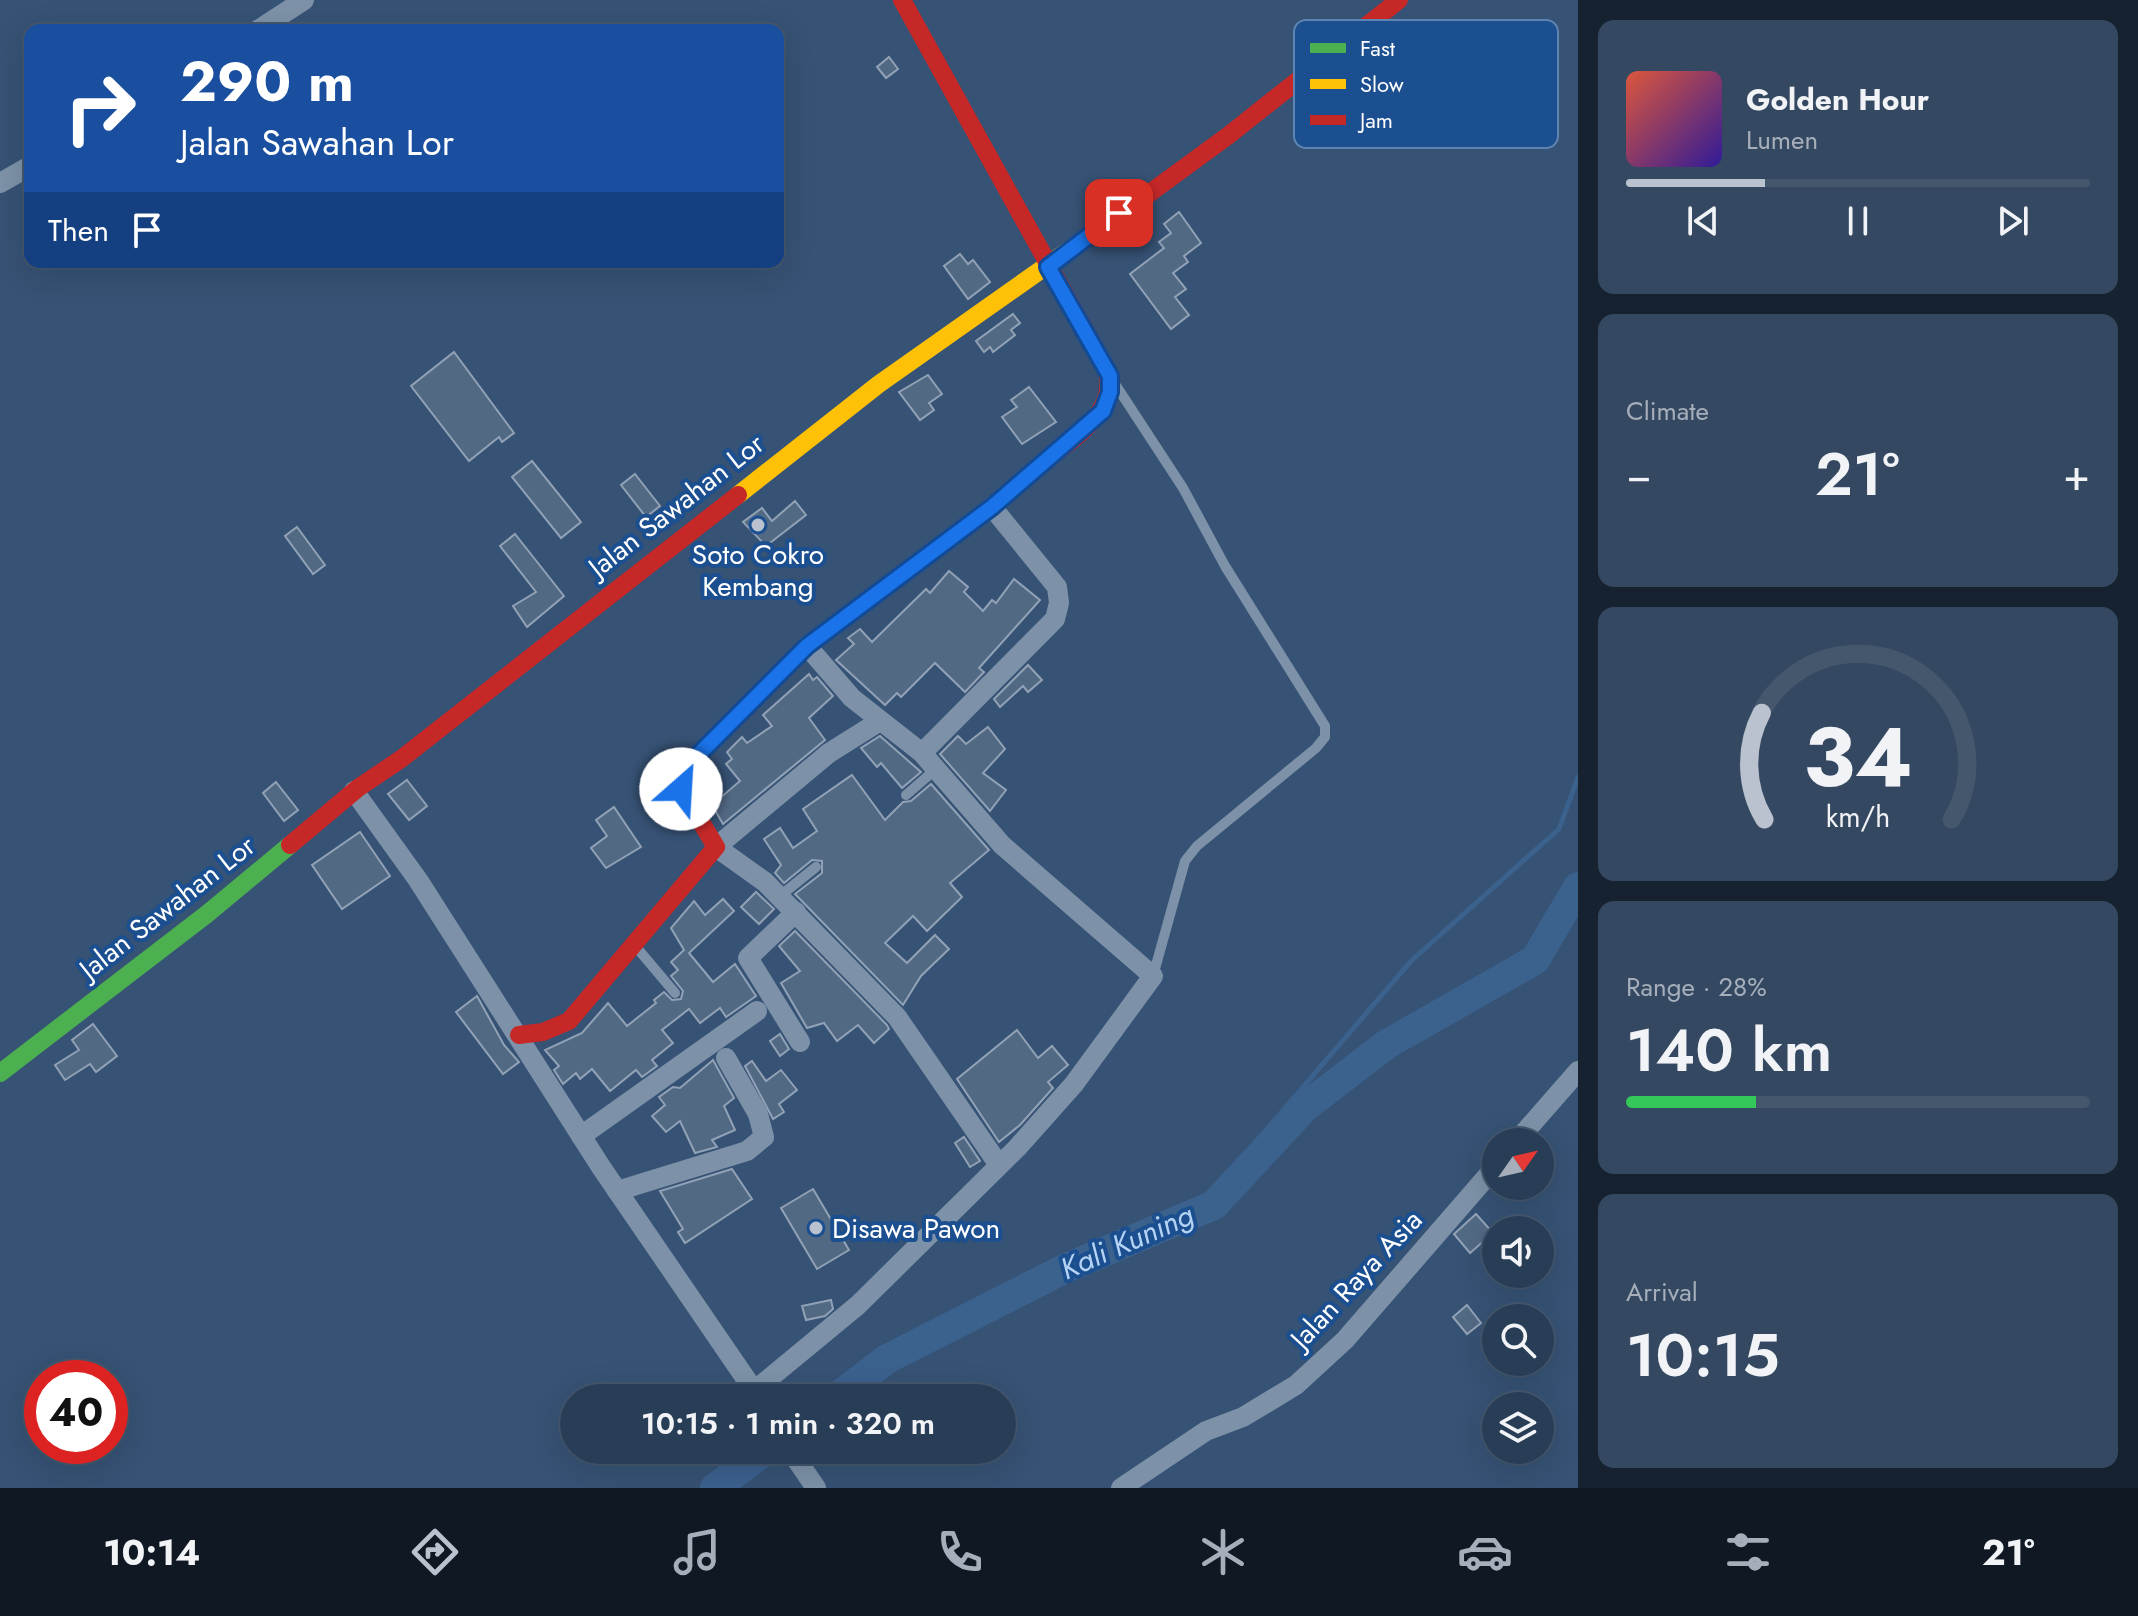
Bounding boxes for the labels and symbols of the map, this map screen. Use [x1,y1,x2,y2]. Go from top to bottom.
legend [1294,20,1558,148]
text: Fast [1360,32,1396,64]
text: Slow [1360,68,1404,100]
text: Jam [1357,104,1393,136]
pin [1085,179,1153,247]
street label: Jalan Sawahan Lor [577,423,773,590]
marker: Soto Cokro Kembang [749,516,767,534]
place label: Soto Cokro Kembang [692,534,824,607]
position arrow [639,747,723,831]
street label: Jalan Sawahan Lor [68,825,264,992]
north arrow [1482,1128,1554,1200]
water label: Kali Kuning [1053,1193,1201,1290]
street label: Jalan Raya Asia [1278,1201,1432,1361]
place label: Disawa Pawon [832,1208,1000,1249]
marker: Disawa Pawon [807,1219,825,1237]
speed limit sign: 40 [24,1360,128,1464]

